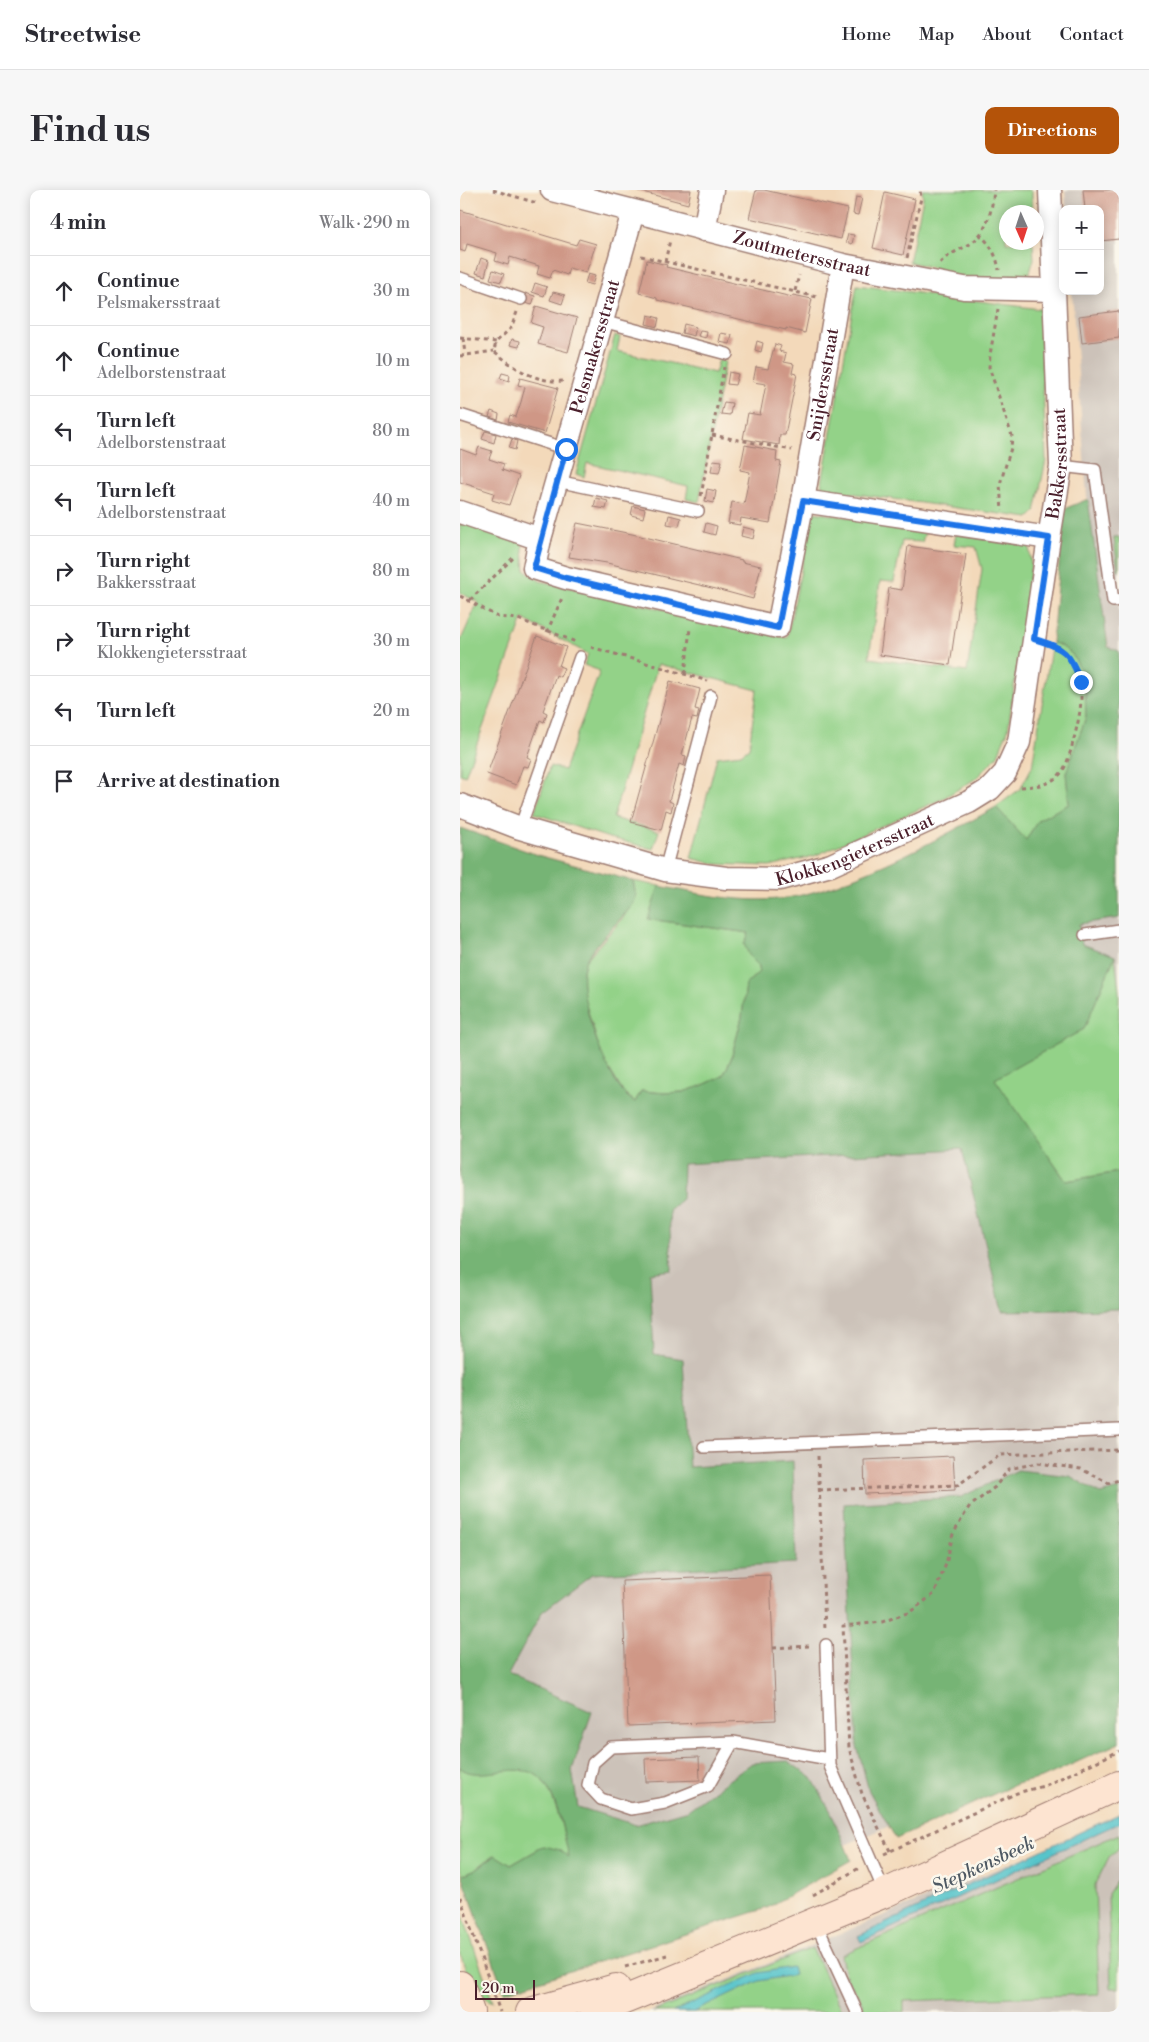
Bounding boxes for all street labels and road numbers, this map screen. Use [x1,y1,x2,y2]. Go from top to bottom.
street label: Zoutmetersstraat [731,226,873,282]
street label: Pelsmakersstraat [565,276,625,417]
street label: Snijdersstraat [802,325,844,443]
street label: Bakkersstraat [1041,407,1073,522]
street label: Klokkengietersstraat [773,808,938,891]

